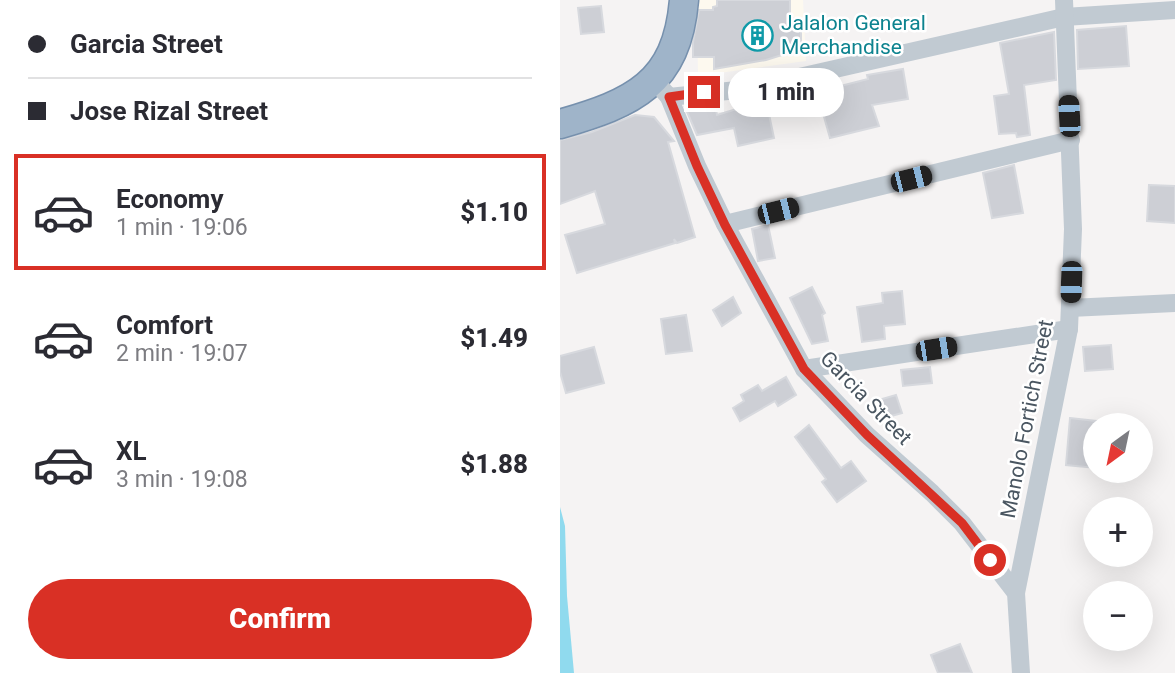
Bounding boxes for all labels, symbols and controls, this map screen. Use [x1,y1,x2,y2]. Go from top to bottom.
place label: Jalalon General Merchandise [781,11,926,59]
building icon: Jalalon General Merchandise [741,18,775,52]
text: Garcia Street [70,29,223,59]
callout: 1 min [728,68,844,116]
route end [688,76,720,108]
text: 1 min [757,79,815,106]
car [1058,94,1081,138]
text: Jose Rizal Street [70,96,268,126]
car [889,164,934,194]
icon: car [32,181,95,244]
text: Economy [116,184,223,214]
car [756,196,801,226]
text: $1.10 [460,197,528,227]
text: 1 min · 19:06 [116,214,248,241]
car [1060,261,1083,303]
icon: car [32,307,95,370]
text: Comfort [116,310,213,340]
street label: Manolo Fortich Street [996,318,1058,520]
text: $1.49 [460,323,528,353]
car [914,335,959,363]
text: 2 min · 19:07 [116,340,248,367]
street label: Garcia Street [815,346,917,450]
north arrow [1083,413,1153,483]
map controls [1083,413,1153,651]
icon: car [32,433,95,496]
text: XL [116,436,147,466]
text: $1.88 [460,449,528,479]
text: 3 min · 19:08 [116,466,248,493]
button: + [1083,497,1153,567]
route start [974,544,1006,576]
button: Confirm [28,579,532,659]
button: − [1083,581,1153,651]

